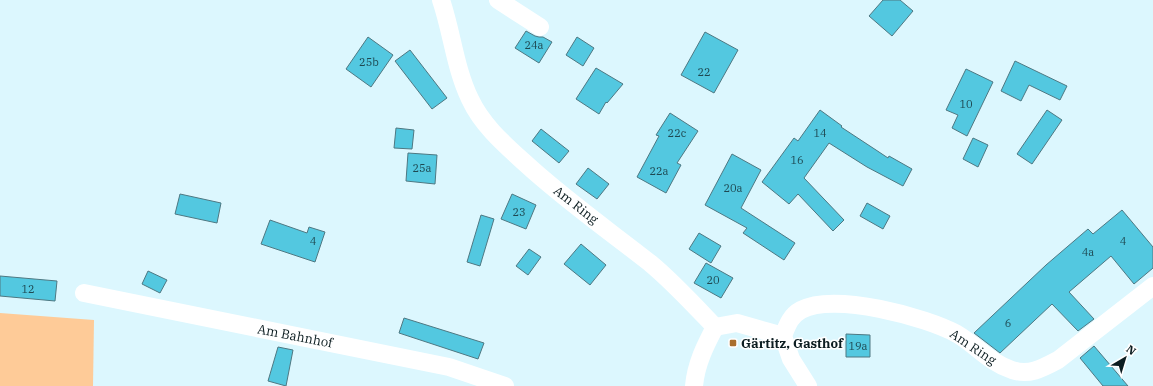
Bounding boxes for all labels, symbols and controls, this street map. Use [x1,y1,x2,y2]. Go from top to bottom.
house number: 24a [524,38,544,52]
house number: 25b [359,55,379,69]
house number: 22 [697,65,711,79]
house number: 10 [959,97,973,111]
house number: 22c [668,126,687,140]
house number: 14 [813,126,827,140]
house number: 16 [790,153,804,167]
house number: 25a [412,161,432,175]
house number: 22a [649,164,669,178]
house number: 20a [723,181,743,195]
street label: Am Ring [550,182,602,228]
house number: 23 [512,205,526,219]
house number: 4 [310,234,317,248]
house number: 4 [1120,234,1127,248]
house number: 4a [1082,245,1094,259]
house number: 20 [706,273,720,287]
house number: 12 [21,282,35,296]
house number: 6 [1005,316,1011,330]
street label: Am Bahnhof [256,320,336,352]
street label: Am Ring [946,325,1000,369]
place label: Gärtitz, Gasthof [741,335,844,352]
marker: Gärtitz, Gasthof [728,338,738,348]
north arrow [1105,338,1145,378]
house number: 19a [848,339,868,353]
text: N [1123,342,1139,358]

